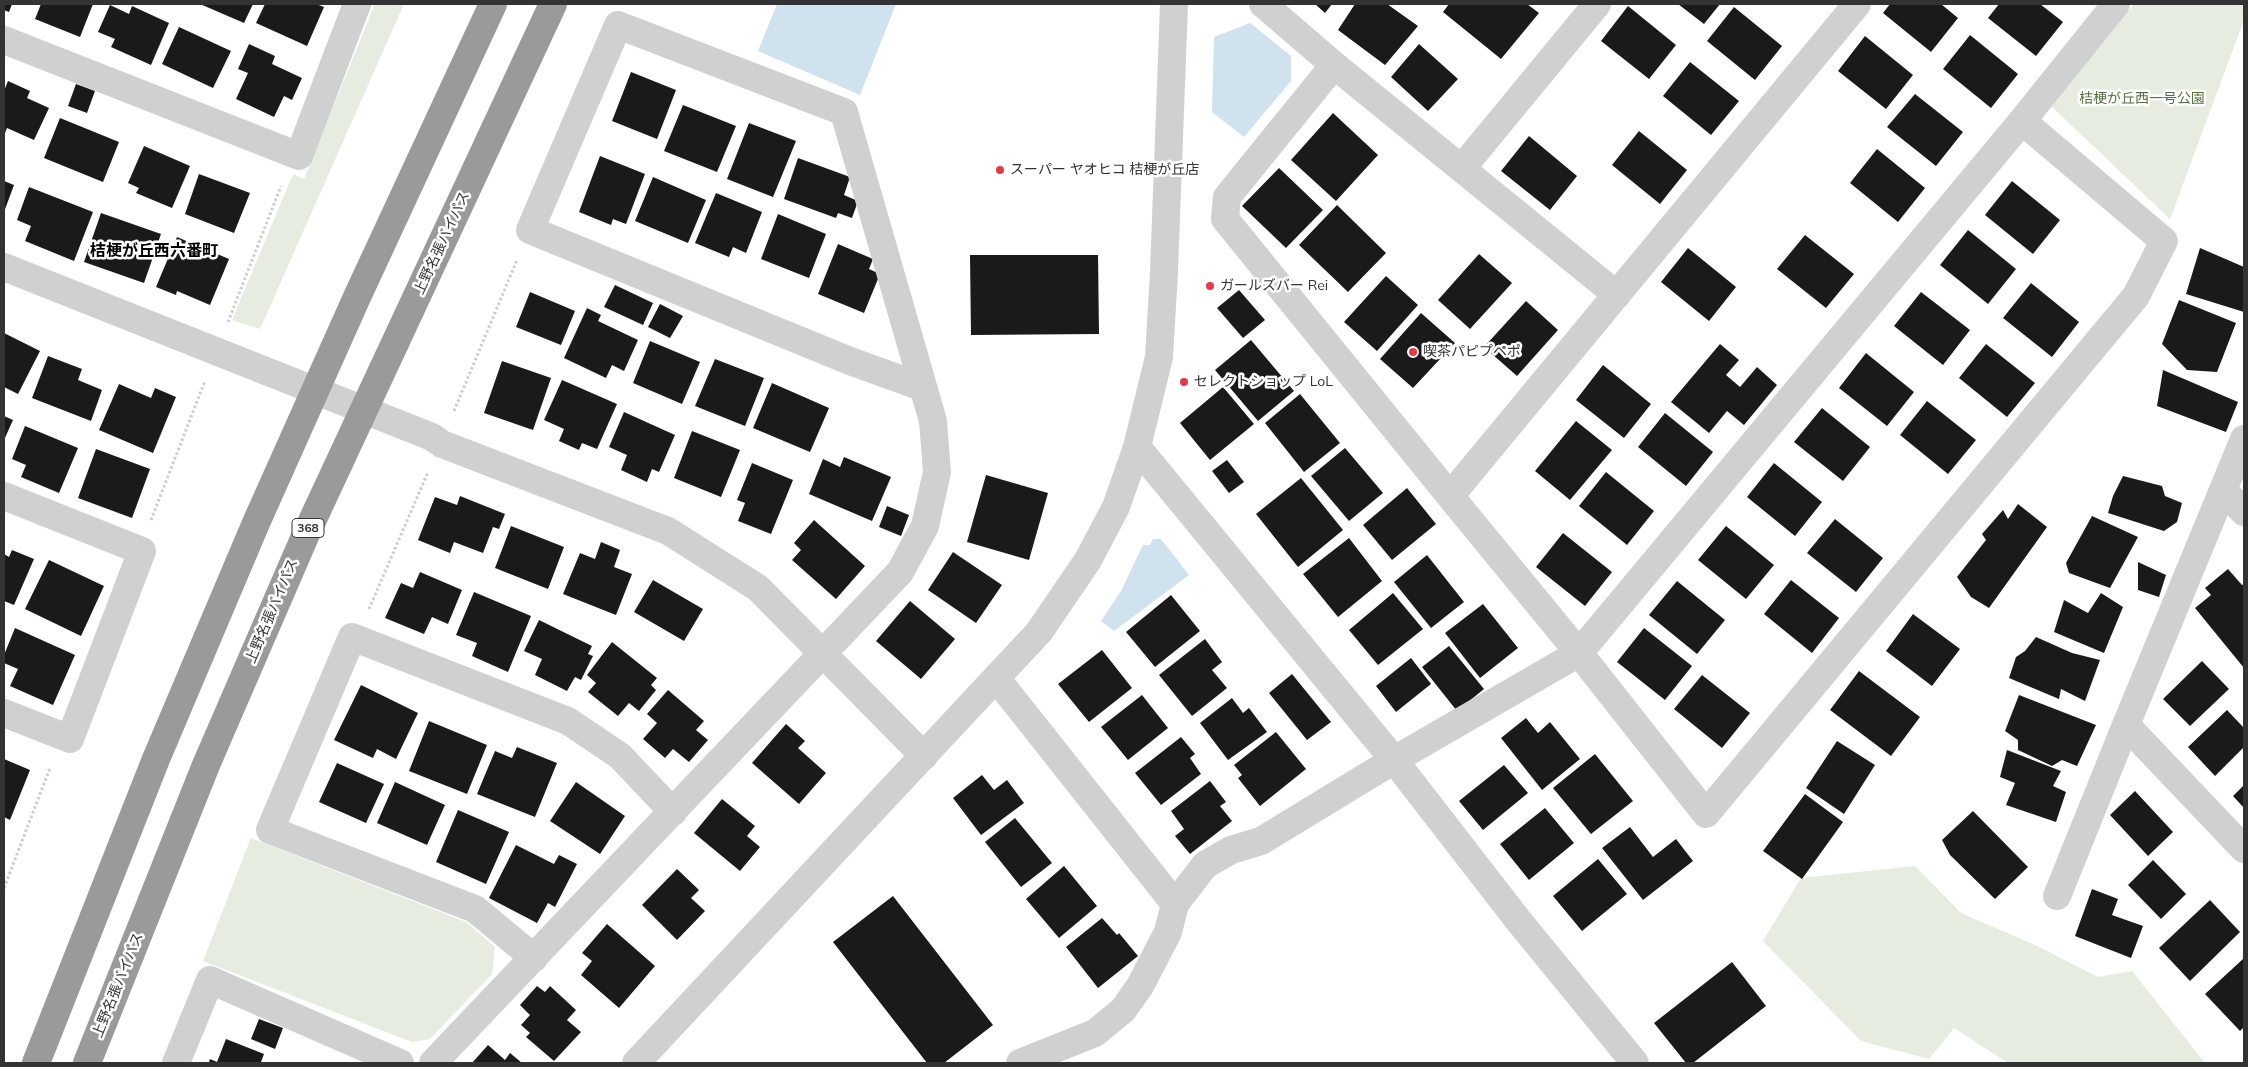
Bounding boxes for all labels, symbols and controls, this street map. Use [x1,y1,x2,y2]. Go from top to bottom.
park label: 桔梗が丘西一号公園 [2079,91,2205,107]
place label: スーパー ヤオヒコ 桔梗が丘店 [1010,162,1199,178]
marker: スーパー ヤオヒコ 桔梗が丘店 [994,164,1006,176]
street label: 上野名張バイパス [411,189,473,297]
district label: 桔梗が丘西六番町 [90,241,218,261]
place label: ガールズバー Rei [1220,278,1328,294]
marker: ガールズバー Rei [1204,280,1216,292]
place label: 喫茶パピプペポ [1423,344,1521,360]
marker: 喫茶パピプペポ [1407,346,1419,358]
place label: セレクトショップ LoL [1194,374,1333,390]
marker: セレクトショップ LoL [1178,376,1190,388]
road number: 368 [292,518,324,538]
street label: 上野名張バイパス [242,556,302,666]
street label: 上野名張バイパス [89,930,147,1040]

